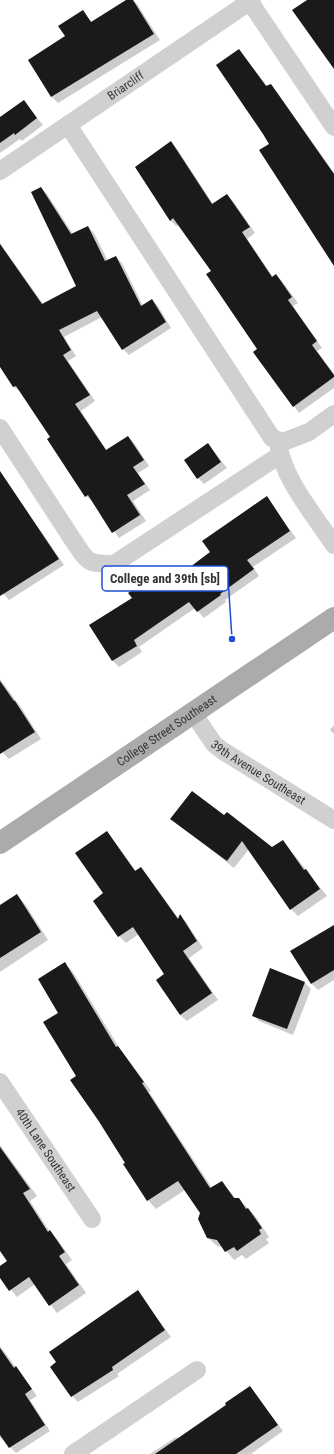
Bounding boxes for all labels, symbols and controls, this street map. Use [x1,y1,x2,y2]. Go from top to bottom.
street label: Briarcliff [105,68,147,103]
callout: College and 39th [sb] [102,566,228,591]
text: College and 39th [sb] [110,571,220,586]
street label: College Street Southeast [114,692,220,769]
street label: 39th Avenue Southeast [208,737,308,808]
street label: 40th Lane Southeast [13,1106,79,1195]

